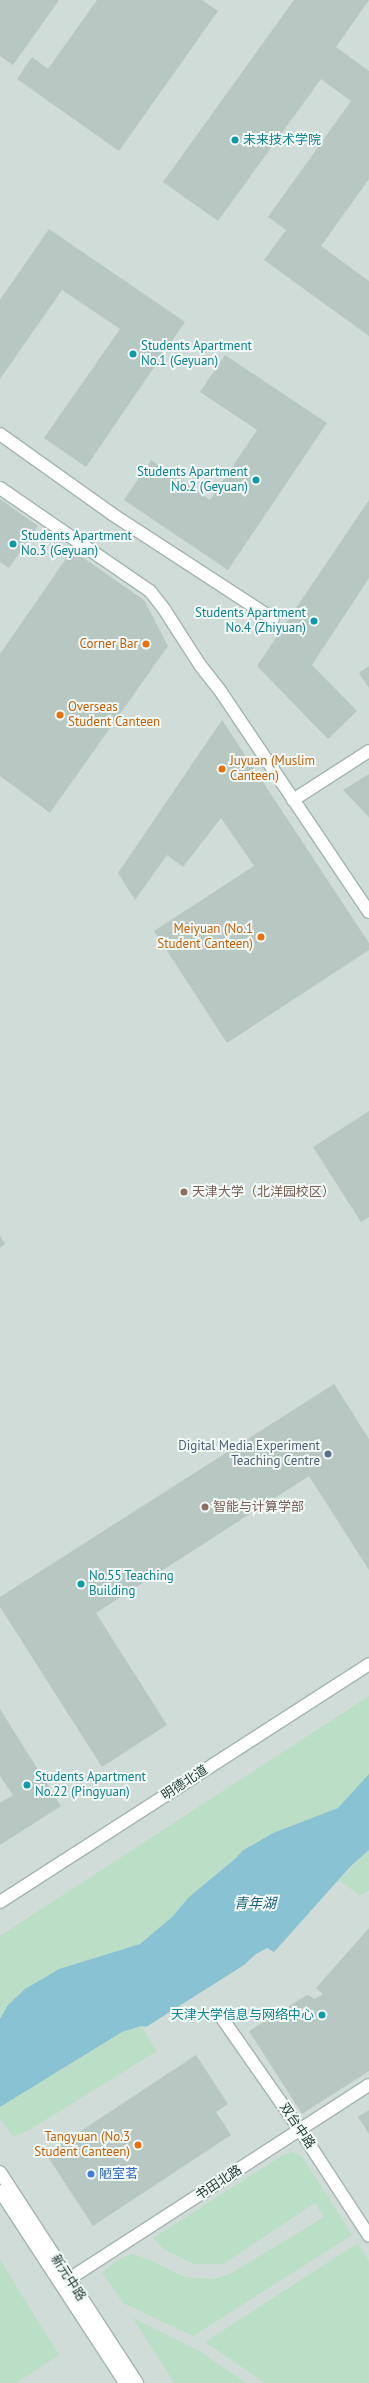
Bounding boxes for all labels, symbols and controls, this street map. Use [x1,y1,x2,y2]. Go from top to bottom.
place label: 未来技术学院 [243,132,321,148]
marker: 未来技术学院 [230,135,240,145]
place label: Students Apartment No.1 (Geyuan) [141,339,252,370]
marker: Students Apartment No.1 (Geyuan) [128,349,138,359]
place label: Students Apartment No.2 (Geyuan) [137,465,248,496]
marker: Students Apartment No.2 (Geyuan) [251,475,261,485]
place label: Students Apartment No.3 (Geyuan) [21,529,132,560]
marker: Students Apartment No.3 (Geyuan) [8,539,18,549]
place label: Students Apartment No.4 (Zhiyuan) [195,606,306,637]
marker: Students Apartment No.4 (Zhiyuan) [309,616,319,626]
place label: Corner Bar [80,636,138,652]
marker: Corner Bar [141,639,151,649]
place label: Overseas Student Canteen [68,700,160,731]
marker: Overseas Student Canteen [55,710,65,720]
place label: Juyuan (Muslim Canteen) [230,754,315,785]
marker: Juyuan (Muslim Canteen) [217,764,227,774]
place label: Meiyuan (No.1 Student Canteen) [157,922,253,953]
marker: Meiyuan (No.1 Student Canteen) [256,932,266,942]
place label: 天津大学（北洋园校区） [192,1184,335,1200]
marker: 天津大学（北洋园校区） [179,1187,189,1197]
place label: Digital Media Experiment Teaching Centre [178,1439,320,1470]
marker: Digital Media Experiment Teaching Centre [323,1449,333,1459]
place label: 智能与计算学部 [213,1499,304,1515]
marker: 智能与计算学部 [200,1502,210,1512]
place label: No.55 Teaching Building [89,1569,174,1600]
marker: No.55 Teaching Building [76,1579,86,1589]
street label: 明德北道 [159,1762,211,1804]
place label: Students Apartment No.22 (Pingyuan) [35,1770,146,1801]
marker: Students Apartment No.22 (Pingyuan) [22,1780,32,1790]
water label: 青年湖 [234,1895,276,1911]
place label: 天津大学信息与网络中心 [171,2007,314,2023]
marker: 天津大学信息与网络中心 [317,2010,327,2020]
street label: 双台中路 [276,2100,318,2152]
place label: Tangyuan (No.3 Student Canteen) [34,2130,130,2161]
marker: Tangyuan (No.3 Student Canteen) [133,2140,143,2150]
street label: 书田北路 [193,2162,245,2204]
place label: 陋室茗 [99,2166,138,2182]
marker: 陋室茗 [86,2169,96,2179]
street label: 新元中路 [47,2252,89,2304]

